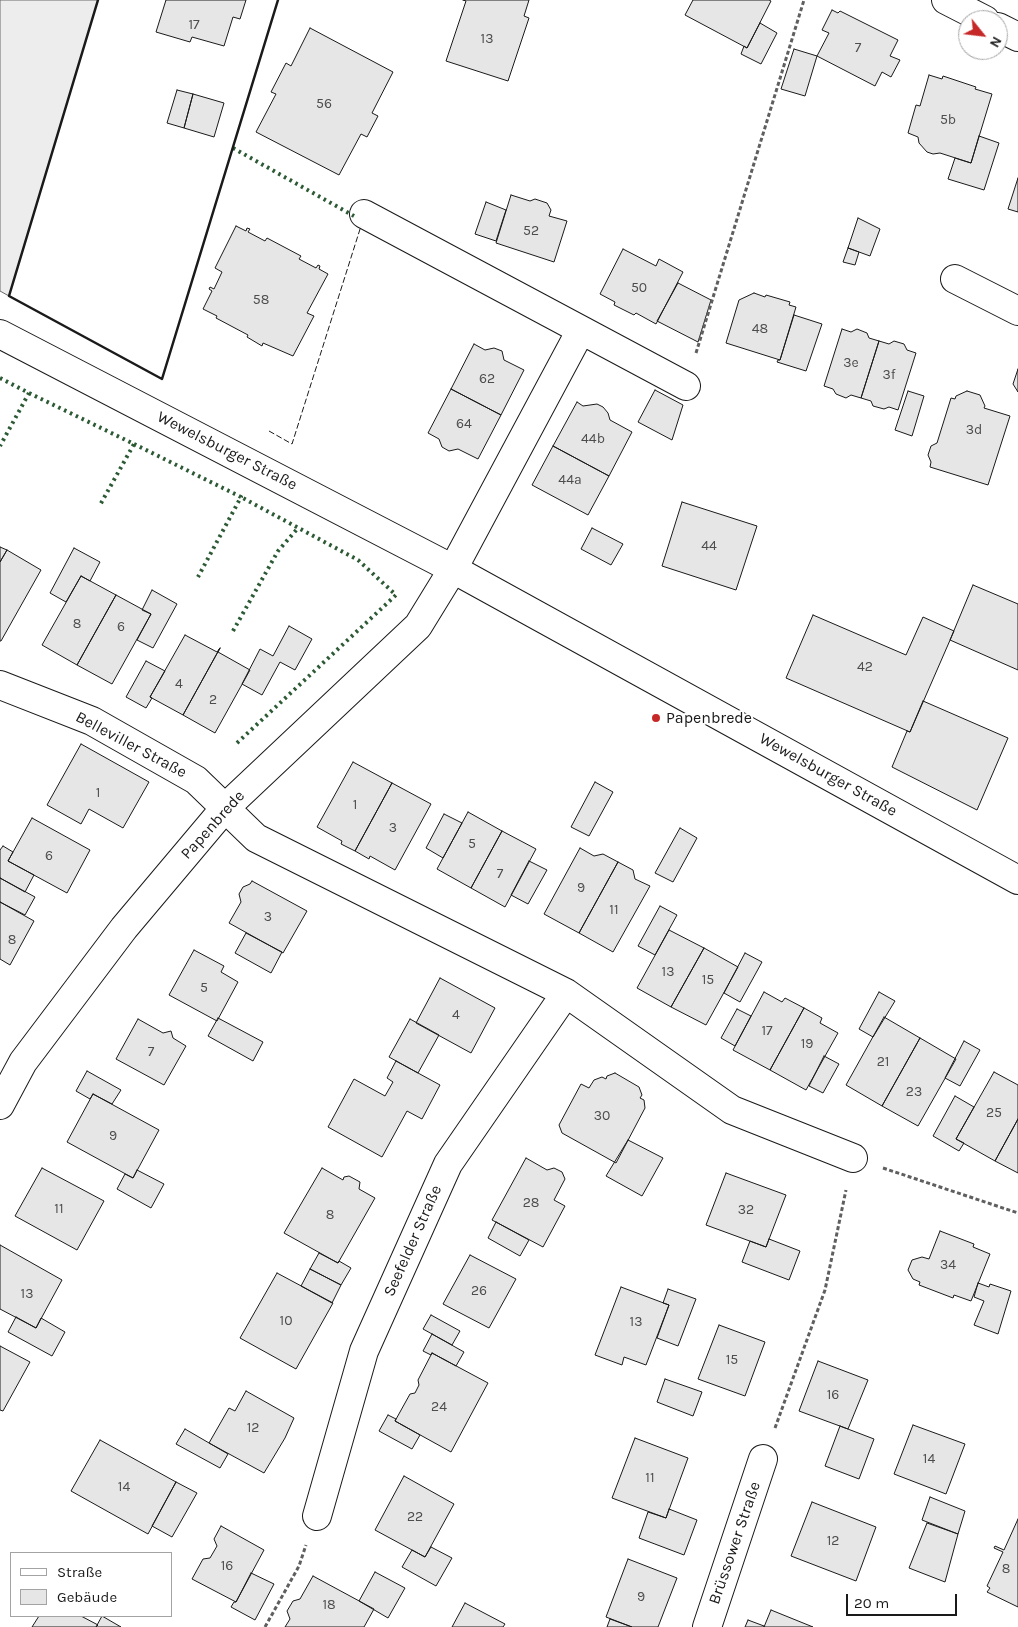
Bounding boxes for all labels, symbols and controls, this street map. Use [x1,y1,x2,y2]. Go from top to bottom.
north arrow [958,10,1008,60]
house number: 17 [188,17,200,33]
house number: 13 [481,31,493,47]
text: N [986,34,1006,51]
house number: 7 [855,40,861,56]
house number: 56 [316,96,332,112]
house number: 5b [940,112,956,128]
house number: 52 [523,223,539,239]
house number: 50 [631,280,647,296]
house number: 58 [253,292,269,308]
house number: 48 [752,321,768,337]
house number: 3e [843,355,859,371]
house number: 3f [882,367,896,383]
house number: 62 [479,371,495,387]
street label: Wewelsburger Straße [154,407,300,495]
house number: 64 [456,416,472,432]
house number: 3d [966,422,982,438]
house number: 44b [581,431,605,447]
house number: 44a [558,472,582,488]
house number: 44 [701,538,717,554]
house number: 8 [73,616,81,632]
house number: 6 [117,619,125,635]
house number: 42 [857,659,873,675]
house number: 4 [175,676,183,692]
house number: 2 [209,692,217,708]
street label: Belleviller Straße [72,708,190,782]
place label: Papenbrede [666,708,752,728]
marker: Papenbrede [650,712,662,724]
street label: Wewelsburger Straße [756,729,900,821]
house number: 1 [96,785,100,801]
street label: Papenbrede [177,787,249,863]
house number: 1 [353,797,357,813]
house number: 3 [389,820,397,836]
house number: 5 [468,836,476,852]
house number: 6 [45,848,53,864]
house number: 7 [497,866,503,882]
house number: 9 [577,880,585,896]
house number: 11 [609,902,619,918]
house number: 3 [264,909,272,925]
house number: 8 [8,932,16,948]
house number: 13 [662,964,674,980]
house number: 15 [702,972,714,988]
house number: 5 [200,980,208,996]
house number: 4 [452,1007,460,1023]
house number: 17 [761,1023,773,1039]
house number: 19 [801,1036,813,1052]
house number: 7 [148,1044,154,1060]
house number: 21 [877,1054,889,1070]
house number: 23 [906,1084,922,1100]
house number: 25 [986,1105,1002,1121]
house number: 30 [594,1108,610,1124]
house number: 9 [109,1128,117,1144]
street label: Seefelder Straße [380,1182,446,1300]
house number: 28 [523,1195,539,1211]
house number: 11 [54,1201,64,1217]
house number: 32 [738,1202,754,1218]
house number: 8 [326,1207,334,1223]
house number: 34 [940,1257,956,1273]
house number: 26 [471,1283,487,1299]
house number: 13 [21,1286,33,1302]
house number: 10 [280,1313,292,1329]
house number: 13 [630,1314,642,1330]
house number: 15 [726,1352,738,1368]
house number: 16 [827,1387,839,1403]
house number: 24 [431,1399,447,1415]
house number: 12 [247,1420,259,1436]
house number: 14 [923,1451,935,1467]
house number: 11 [645,1470,655,1486]
house number: 14 [118,1479,130,1495]
street label: Brüssower Straße [705,1479,765,1607]
house number: 22 [407,1509,423,1525]
house number: 12 [827,1533,839,1549]
legend [10,1552,172,1617]
house number: 16 [221,1558,233,1574]
house number: 8 [1002,1561,1010,1577]
text: Straße [57,1563,102,1581]
scale bar [848,1584,959,1616]
text: Gebäude [57,1588,117,1606]
house number: 9 [637,1589,645,1605]
text: 20 m [854,1594,889,1612]
house number: 18 [322,1597,336,1613]

